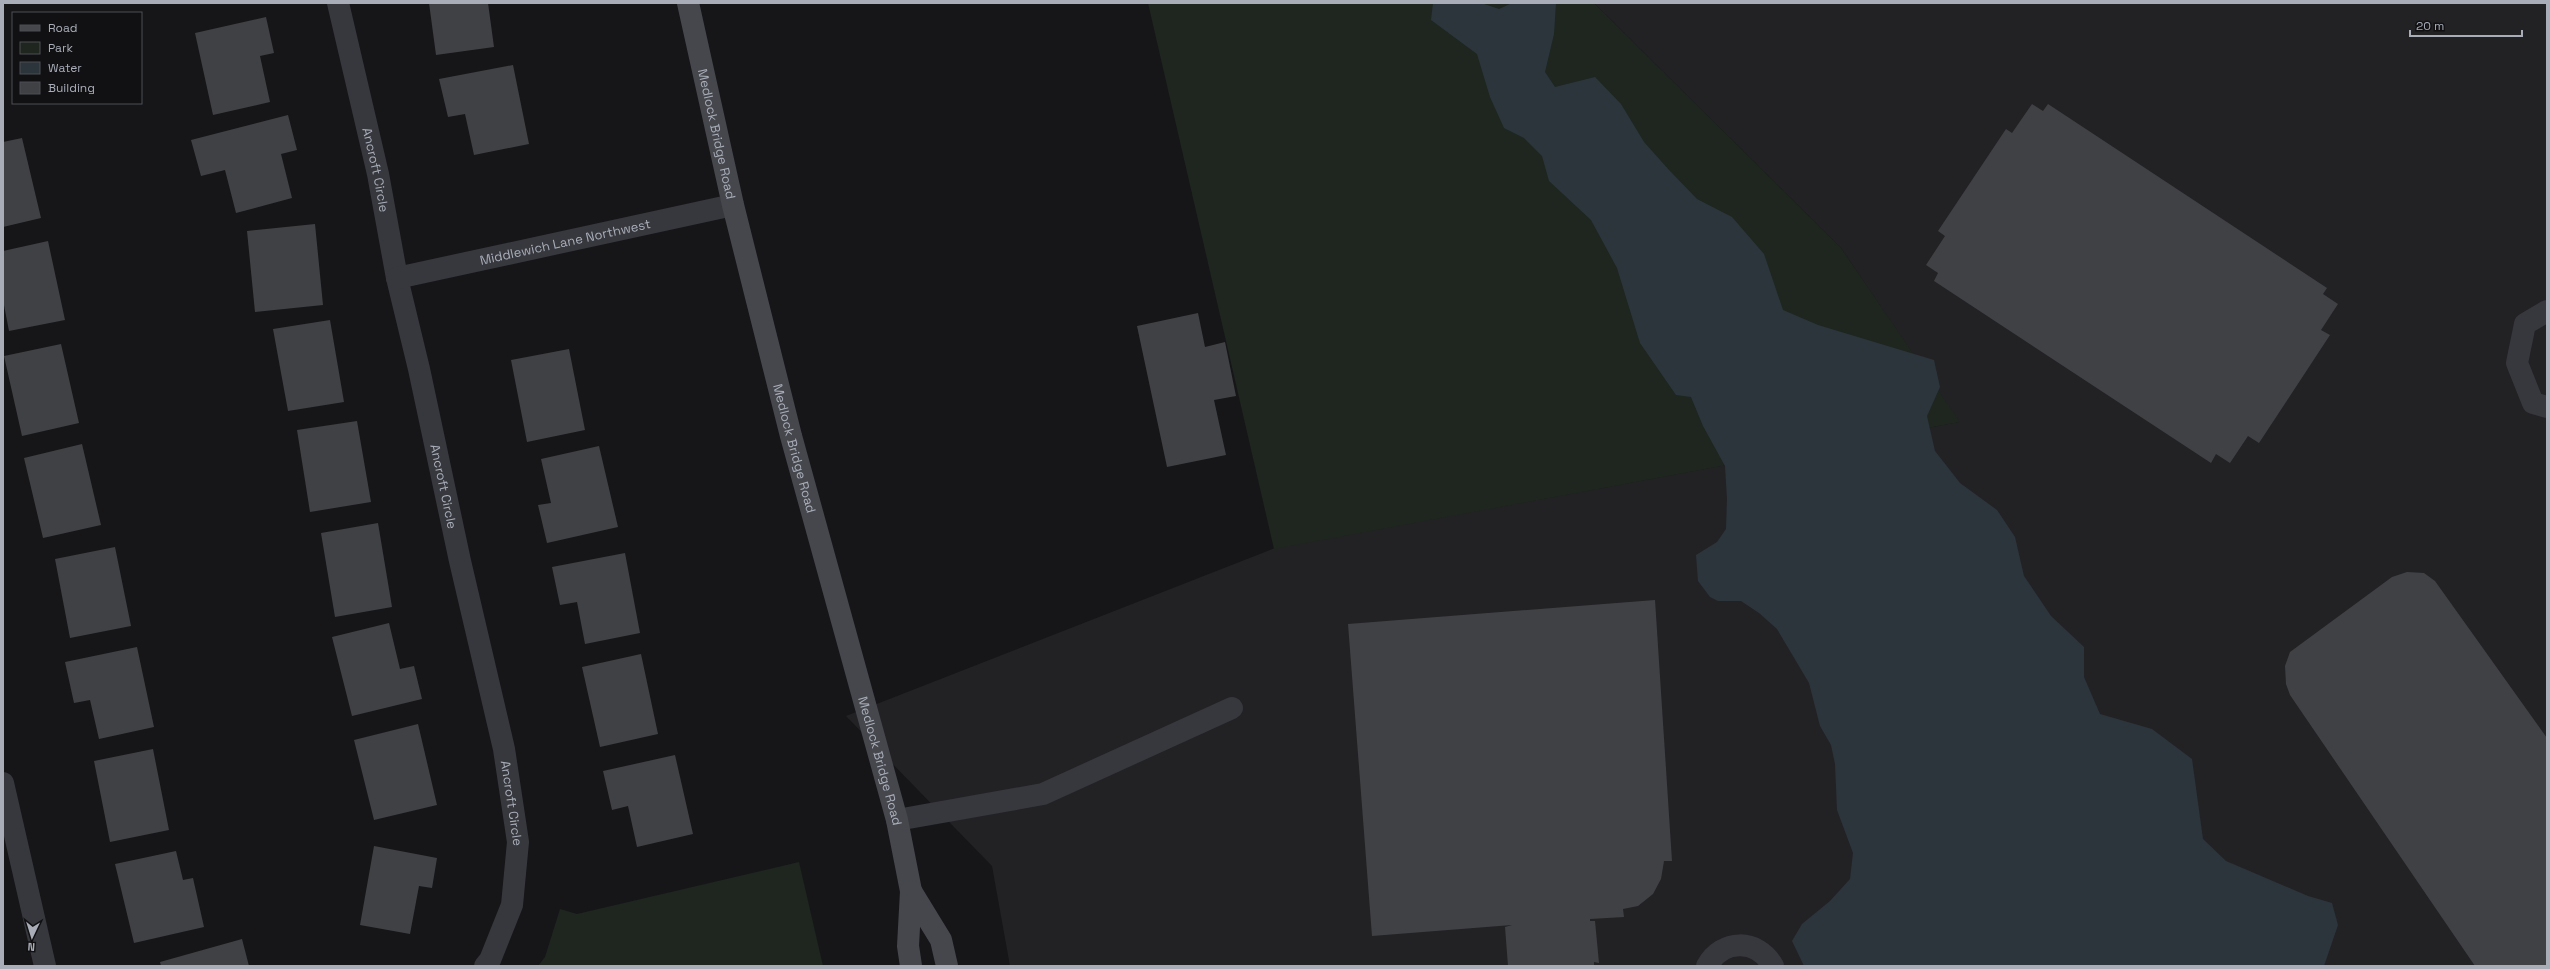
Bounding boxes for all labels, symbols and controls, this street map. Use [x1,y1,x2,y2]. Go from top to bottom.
legend [12,12,142,104]
scale bar [2410,12,2522,38]
text: 20 m [2416,18,2444,34]
text: Road [48,20,77,36]
text: Park [48,40,73,56]
text: Water [48,60,82,76]
street label: Medlock Bridge Road [694,67,739,201]
text: Building [48,80,95,96]
street label: Ancroft Circle [358,126,393,213]
street label: Middlewich Lane Northwest [478,215,652,269]
street label: Medlock Bridge Road [769,382,820,515]
street label: Ancroft Circle [426,443,461,530]
street label: Medlock Bridge Road [854,694,906,827]
street label: Ancroft Circle [497,759,526,847]
north arrow [12,917,52,957]
text: N [27,940,35,954]

